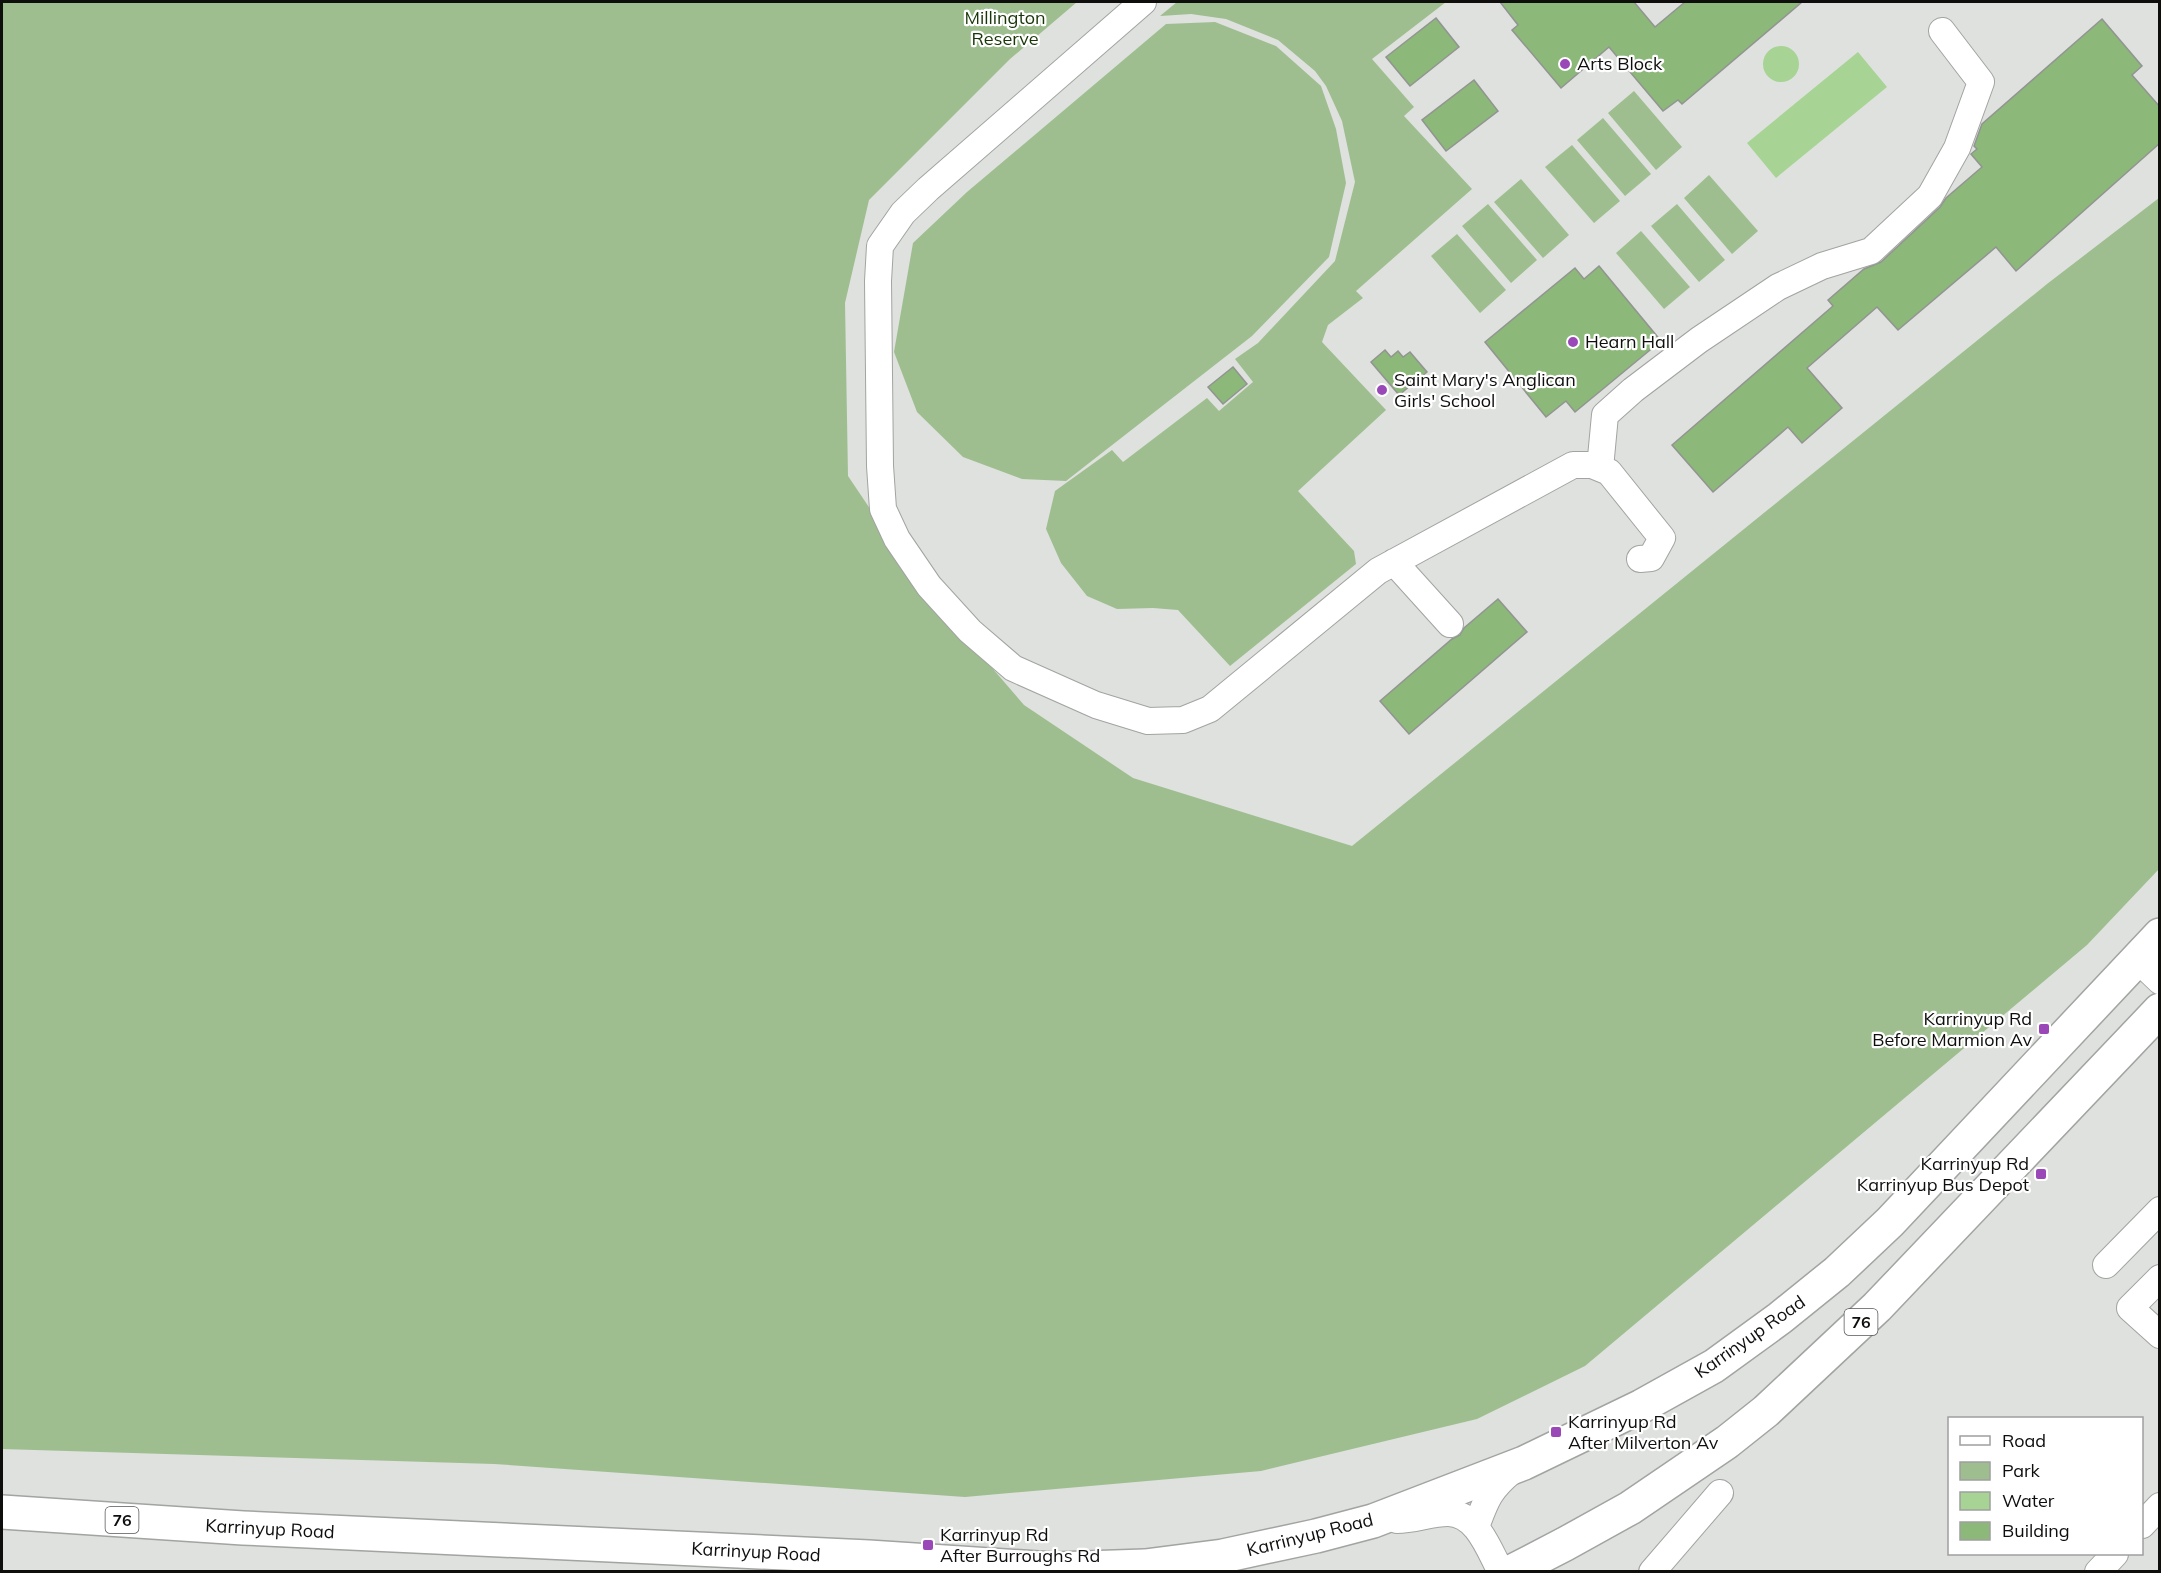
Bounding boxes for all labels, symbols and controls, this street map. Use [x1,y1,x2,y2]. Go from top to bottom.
park label: Millington Reserve [964,6,1046,50]
place label: Arts Block [1577,52,1663,75]
marker: Arts Block [1558,57,1572,71]
place label: Hearn Hall [1585,330,1674,353]
marker: Hearn Hall [1566,335,1580,349]
place label: Saint Mary's Anglican Girls' School [1394,368,1576,412]
marker: Saint Mary's Anglican Girls' School [1375,383,1389,397]
place label: Karrinyup Rd Before Marmion Av [1872,1007,2032,1051]
marker: Karrinyup Rd Before Marmion Av [2037,1022,2051,1036]
place label: Karrinyup Rd Karrinyup Bus Depot [1857,1152,2029,1196]
marker: Karrinyup Rd Karrinyup Bus Depot [2034,1167,2048,1181]
street label: Karrinyup Road [1690,1290,1809,1383]
road number: 76 [1844,1309,1878,1335]
place label: Karrinyup Rd After Milverton Av [1568,1410,1719,1454]
legend [1948,1417,2143,1555]
marker: Karrinyup Rd After Milverton Av [1549,1425,1563,1439]
text: Road [2002,1429,2046,1452]
text: Park [2002,1459,2041,1482]
text: Water [2002,1489,2055,1512]
road number: 76 [106,1507,138,1533]
street label: Karrinyup Road [1244,1508,1376,1561]
street label: Karrinyup Road [205,1514,335,1543]
text: Building [2002,1519,2070,1542]
place label: Karrinyup Rd After Burroughs Rd [940,1523,1100,1567]
street label: Karrinyup Road [691,1537,821,1566]
marker: Karrinyup Rd After Burroughs Rd [921,1538,935,1552]

